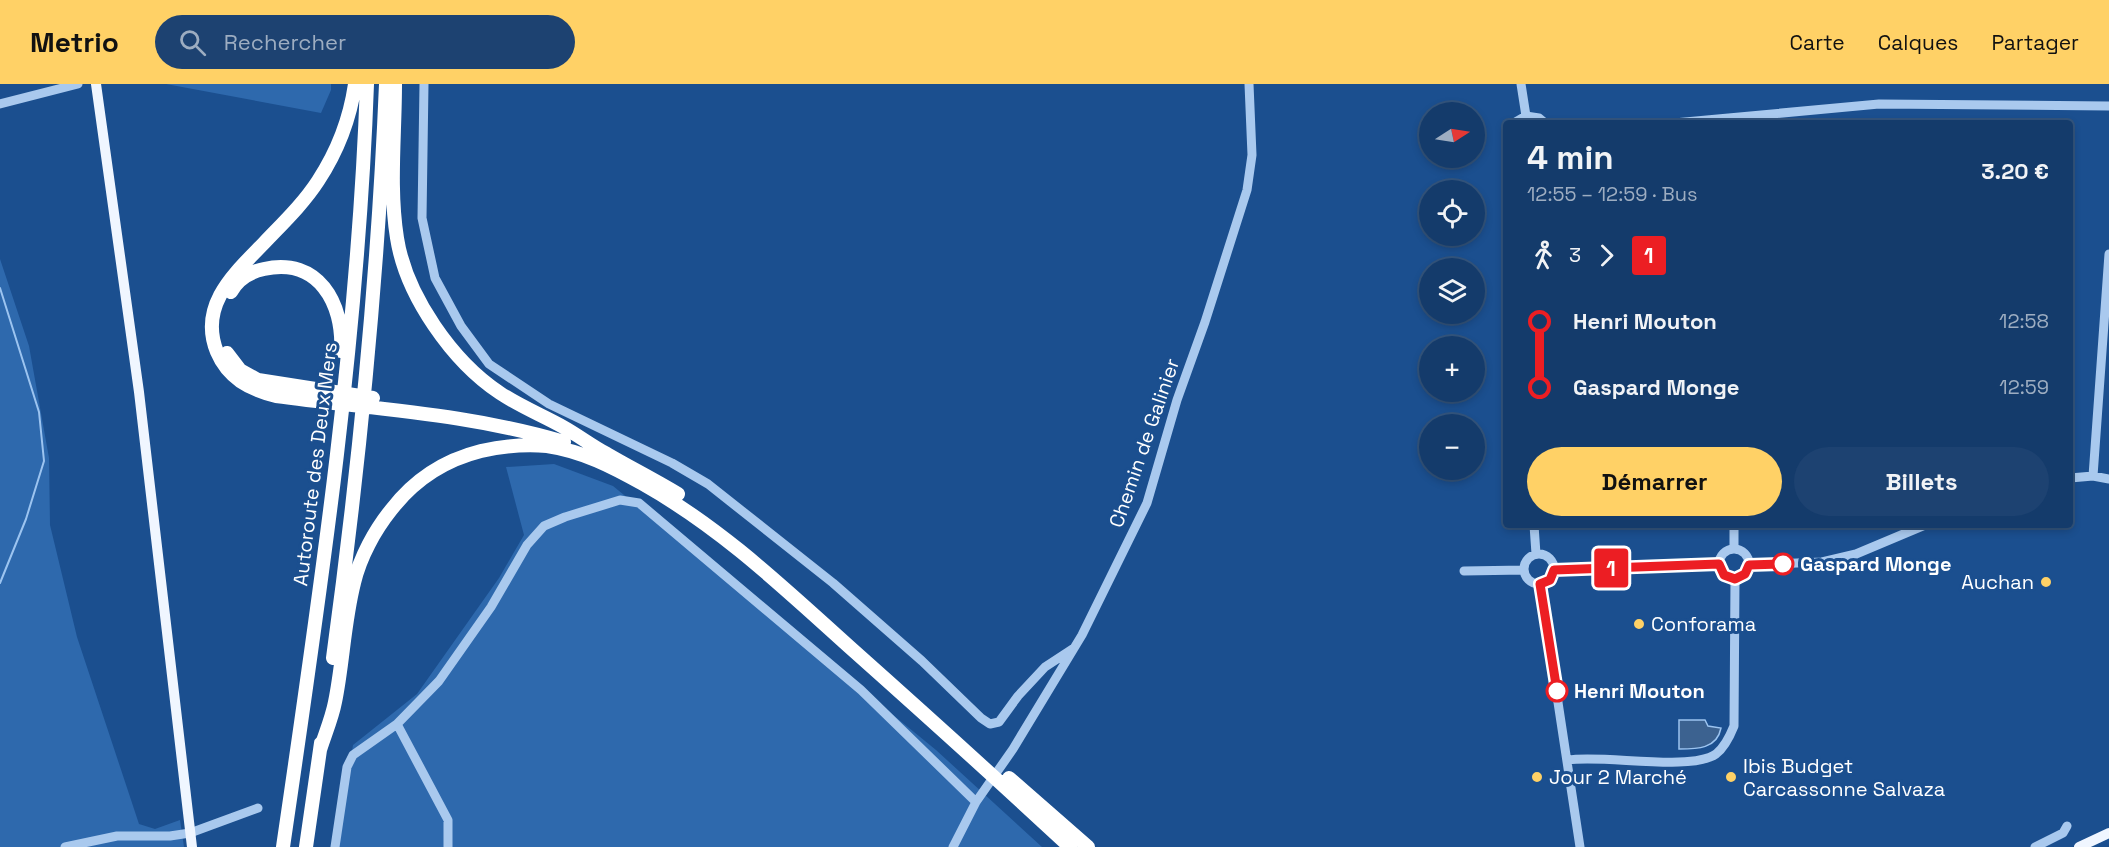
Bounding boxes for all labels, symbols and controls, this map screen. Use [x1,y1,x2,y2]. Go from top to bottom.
search box [155,15,575,69]
text: Metrio [30,24,119,60]
icon: search [176,26,209,59]
text: Rechercher [224,28,346,56]
text: Carte [1790,29,1845,56]
text: Calques [1878,29,1958,56]
text: Partager [1991,29,2079,56]
north arrow [1419,102,1485,168]
map controls [1419,102,1485,480]
text: 4 min [1527,137,1614,179]
text: 3.20 € [1981,157,2049,185]
button: locate [1419,180,1485,246]
text: 12:55 – 12:59 · Bus [1527,181,1697,207]
icon: walk [1527,239,1560,272]
icon: forward [1590,239,1623,272]
text: 3 [1569,242,1581,268]
text: 1 [1644,242,1654,269]
button: layers [1419,258,1485,324]
text: Henri Mouton [1573,307,1717,335]
text: 12:58 [1999,308,2049,334]
button: + [1419,336,1485,402]
street label: Autoroute des Deux Mers [287,341,343,587]
street label: Chemin de Galinier [1103,355,1185,531]
text: Gaspard Monge [1573,373,1740,401]
text: 12:59 [1999,374,2049,400]
button: − [1419,414,1485,480]
button: Démarrer [1527,447,1782,516]
button: Billets [1794,447,2049,516]
line badge: 1 [1592,548,1630,588]
place label: Gaspard Monge [1800,551,1951,577]
marker: Gaspard Monge [1772,553,1794,575]
text: 1 [1606,555,1616,582]
place label: Auchan [1961,569,2034,595]
marker: Auchan [2039,575,2053,589]
place label: Conforama [1651,611,1756,637]
marker: Conforama [1632,617,1646,631]
place label: Henri Mouton [1574,678,1705,704]
marker: Henri Mouton [1546,680,1568,702]
place label: Ibis Budget Carcassonne Salvaza [1743,753,1945,802]
place label: Jour 2 Marché [1549,764,1687,790]
marker: Jour 2 Marché [1530,770,1544,784]
marker: Ibis Budget Carcassonne Salvaza [1724,770,1738,784]

